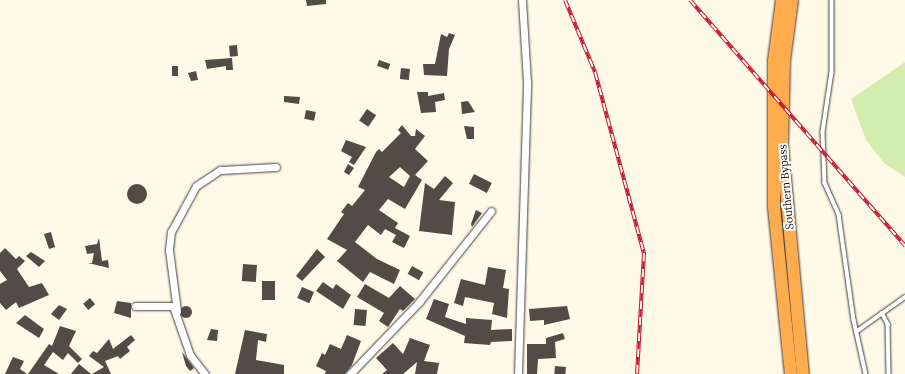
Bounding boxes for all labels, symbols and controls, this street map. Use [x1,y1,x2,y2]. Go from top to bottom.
street label: Southern Bypass [776,144,796,230]

